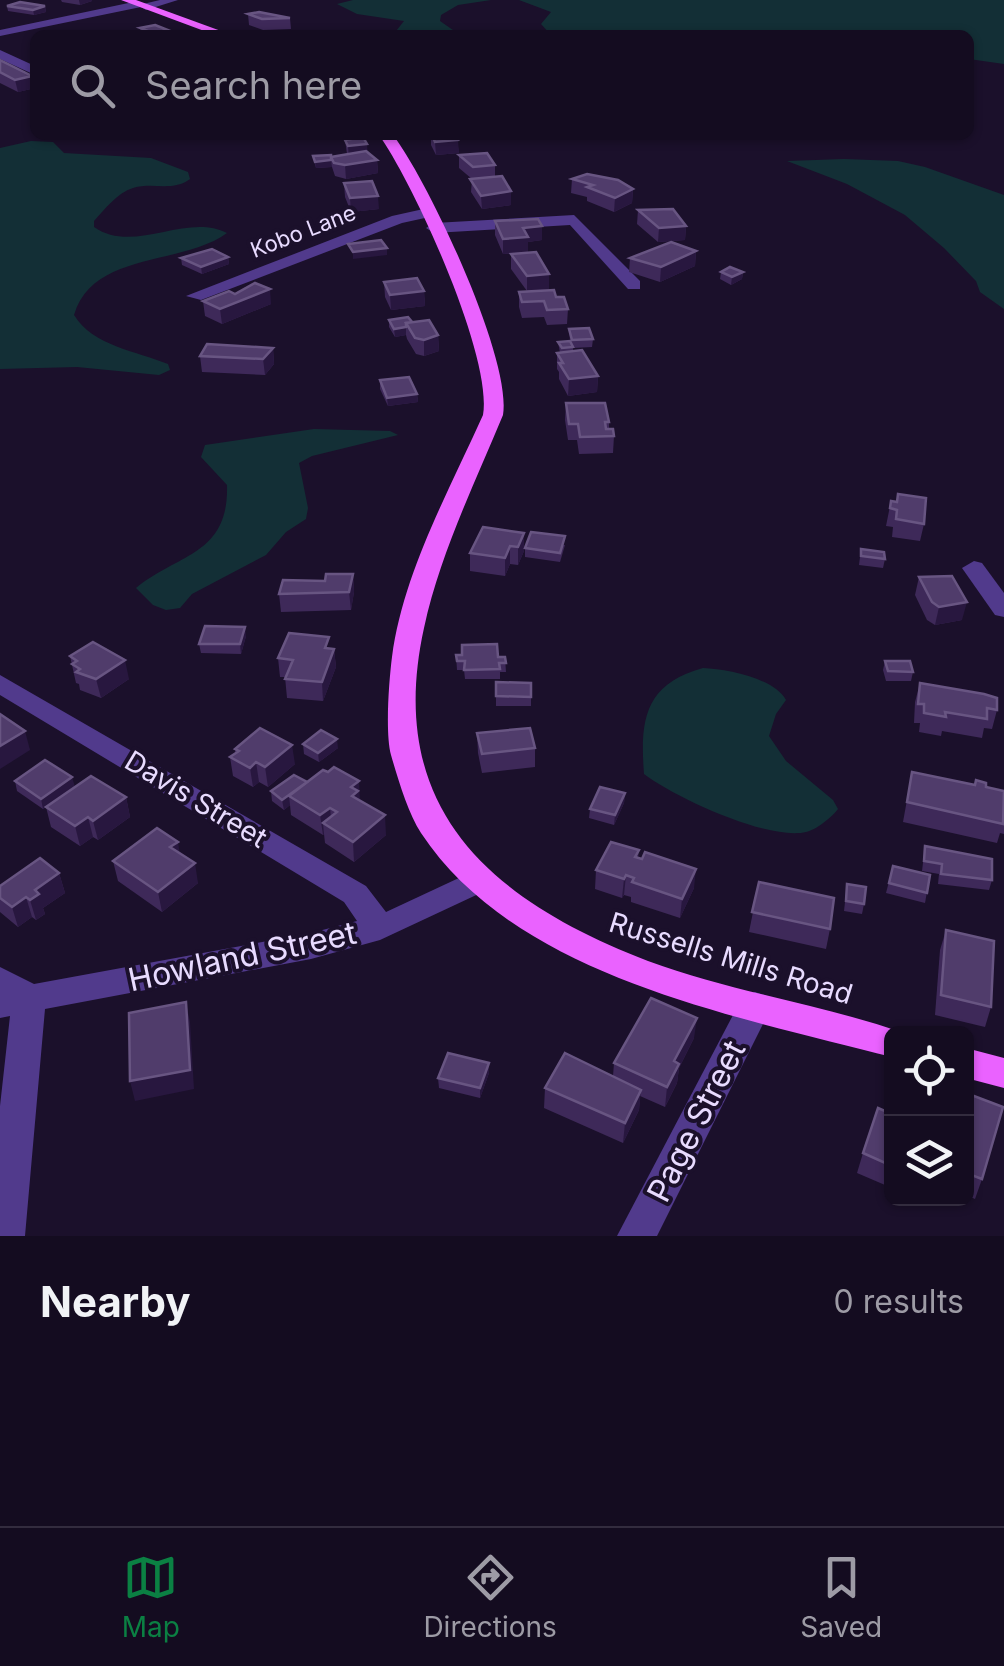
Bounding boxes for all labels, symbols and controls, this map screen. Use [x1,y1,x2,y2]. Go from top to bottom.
search box [30,30,974,140]
icon: search [65,58,120,113]
text: Search here [145,62,362,108]
street label: Kobo Lane [247,199,359,263]
street label: Davis Street [119,743,273,855]
street label: Russells Mills Road [605,905,857,1011]
street label: Howland Street [124,913,360,999]
map controls [884,1026,974,1206]
button: locate [884,1026,974,1116]
street label: Page Street [639,1034,753,1208]
button: layers [884,1116,974,1206]
text: Nearby [40,1276,191,1327]
text: 0 results [834,1282,964,1321]
tab: Map [122,1550,180,1644]
tab: Directions [423,1550,557,1644]
tab: Saved [800,1550,882,1644]

